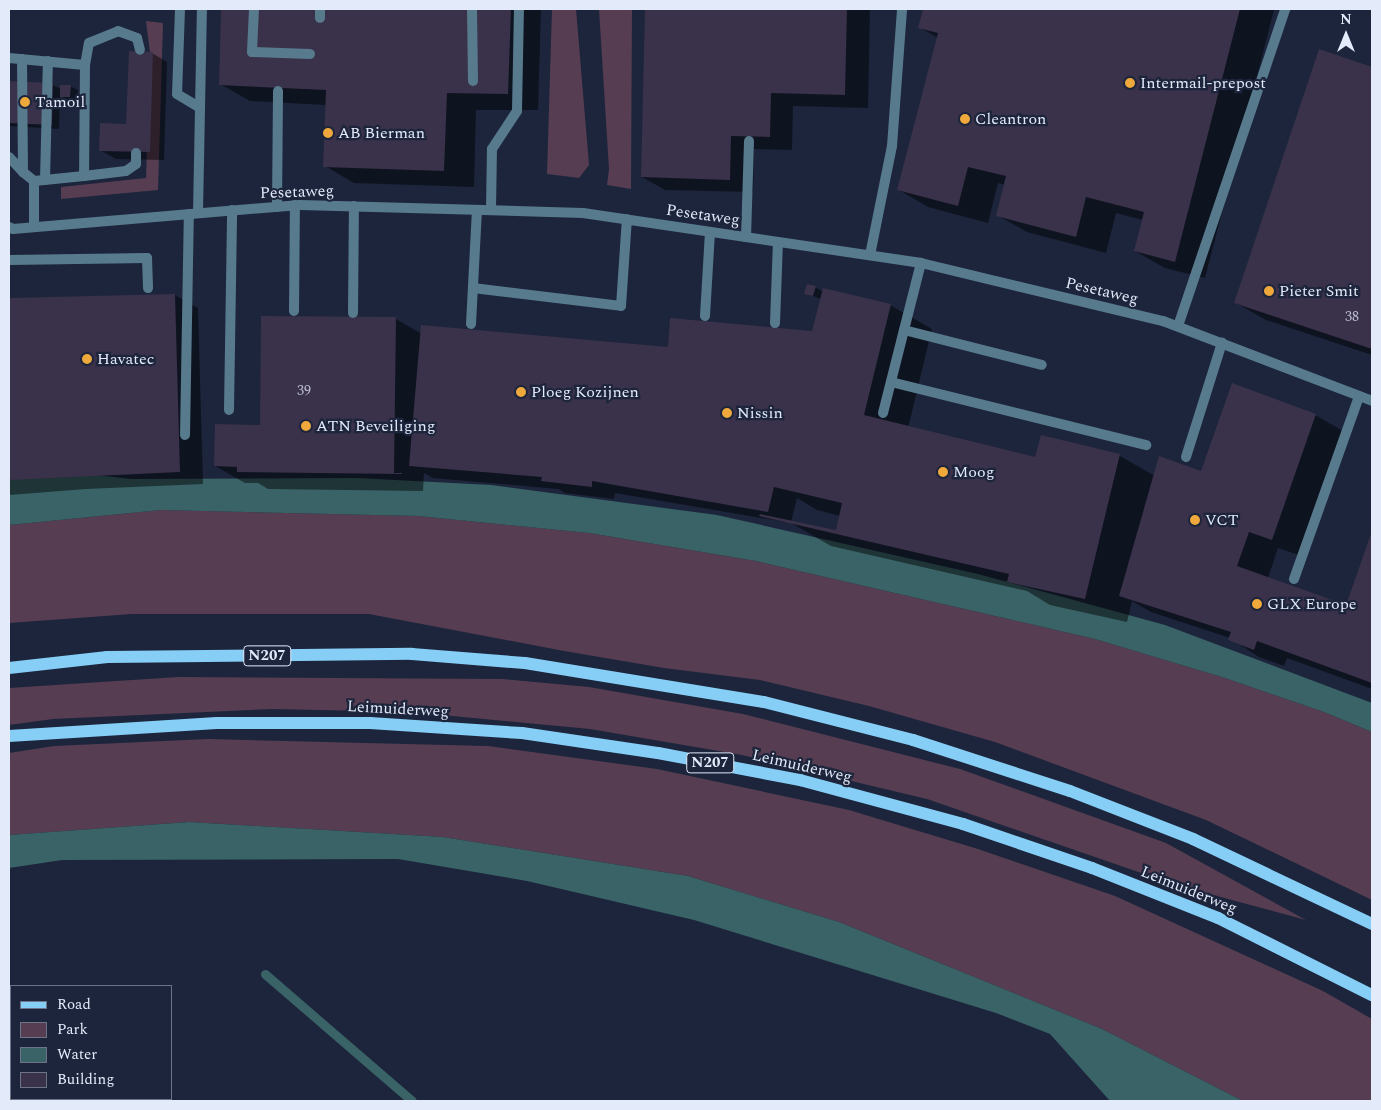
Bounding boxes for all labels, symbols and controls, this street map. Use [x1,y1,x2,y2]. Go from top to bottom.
text: N [1340,9,1352,30]
north arrow [1321,10,1371,60]
place label: Intermail-prepost [1140,73,1266,93]
marker: Intermail-prepost [1124,77,1136,89]
place label: Tamoil [35,92,85,112]
marker: Tamoil [19,96,31,108]
place label: Cleantron [975,109,1046,129]
marker: Cleantron [959,113,971,125]
place label: AB Bierman [338,123,425,143]
marker: AB Bierman [322,127,334,139]
street label: Pesetaweg [260,181,334,203]
street label: Pesetaweg [665,200,741,230]
street label: Pesetaweg [1064,273,1140,309]
place label: Pieter Smit [1279,281,1359,301]
marker: Pieter Smit [1263,285,1275,297]
house number: 38 [1345,309,1359,325]
place label: Havatec [97,349,154,369]
marker: Havatec [81,353,93,365]
place label: Ploeg Kozijnen [531,382,639,402]
house number: 39 [297,383,311,399]
marker: Ploeg Kozijnen [515,386,527,398]
place label: Nissin [737,403,783,423]
marker: Nissin [721,407,733,419]
place label: ATN Beveiliging [316,416,435,436]
marker: ATN Beveiliging [300,420,312,432]
place label: Moog [953,462,994,482]
marker: Moog [937,466,949,478]
place label: VCT [1205,510,1238,530]
marker: VCT [1189,514,1201,526]
place label: GLX Europe [1267,594,1357,614]
marker: GLX Europe [1251,598,1263,610]
road number: N207 [243,644,291,668]
street label: Leimuiderweg [346,697,450,721]
street label: Leimuiderweg [750,745,854,787]
road number: N207 [686,750,734,776]
street label: Leimuiderweg [1138,862,1240,918]
legend [10,985,172,1100]
text: Road [57,993,91,1016]
text: Park [57,1018,88,1041]
text: Water [57,1043,97,1066]
text: Building [57,1068,114,1091]

